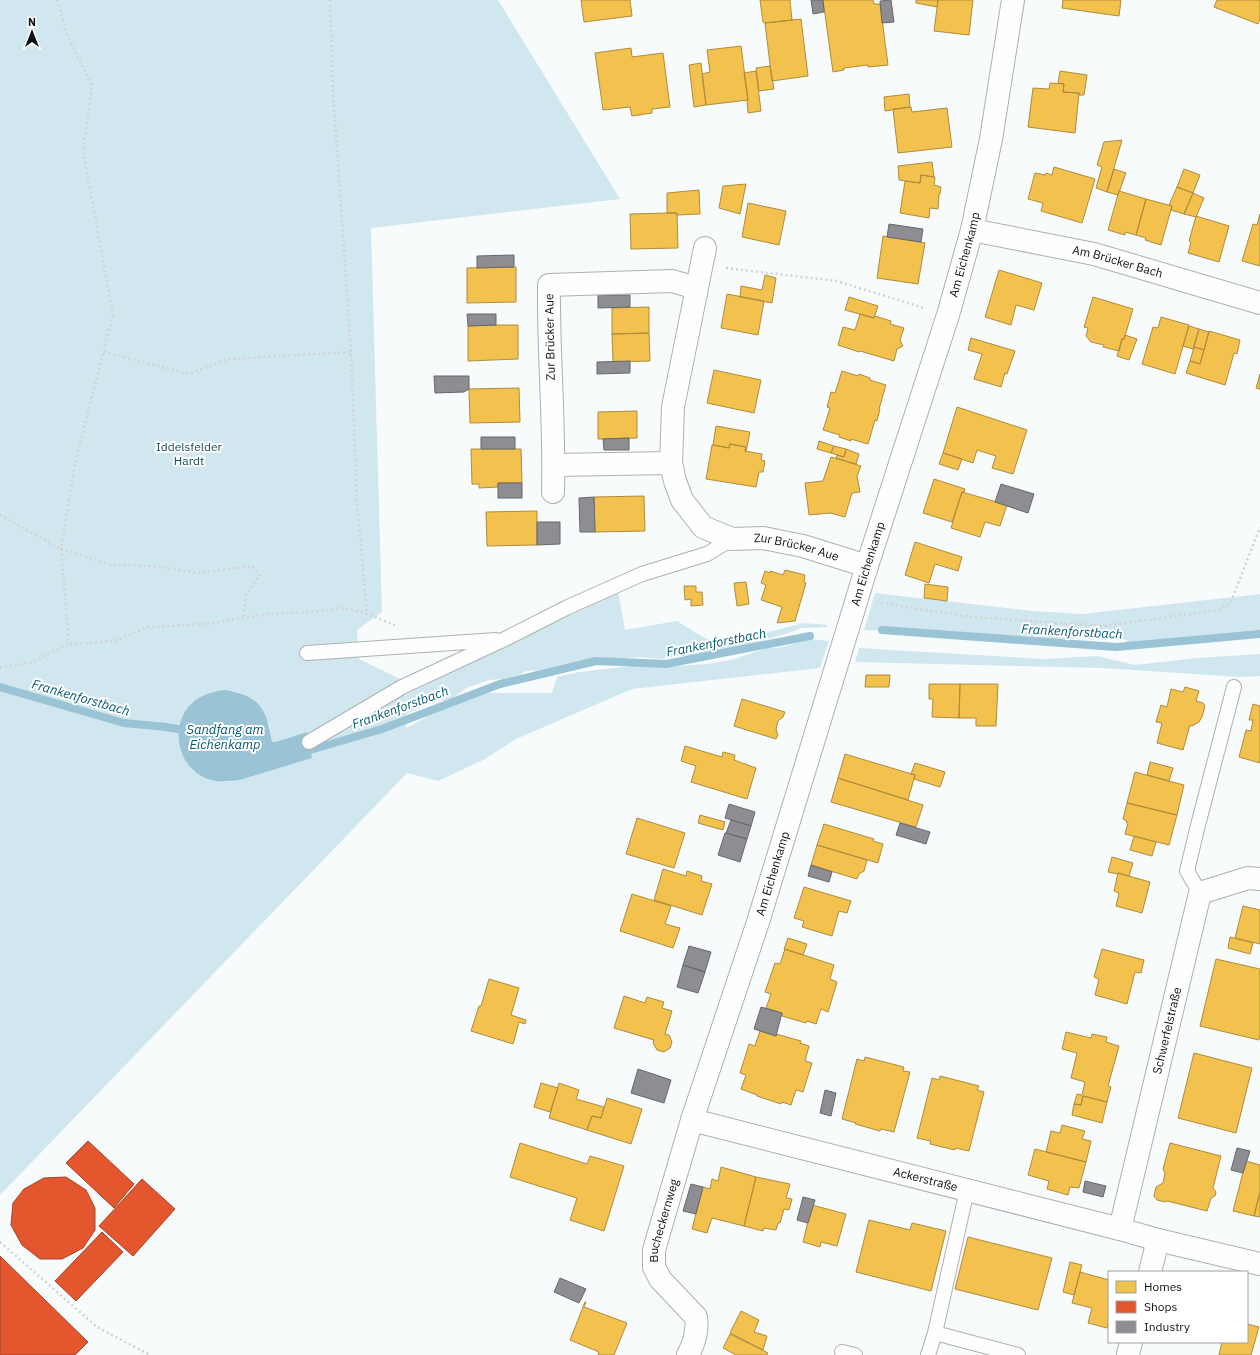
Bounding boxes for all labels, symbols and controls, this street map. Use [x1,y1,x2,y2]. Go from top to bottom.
north arrow [12,12,52,52]
text: N [28,15,36,29]
street label: Am Eichenkamp [945,211,983,299]
street label: Am Brücker Bach [1071,242,1165,281]
street label: Zur Brücker Aue [541,293,558,381]
park label: Iddelsfelder Hardt [156,439,223,468]
street label: Am Eichenkamp [847,520,888,608]
street label: Zur Brücker Aue [754,530,841,564]
water label: Frankenforstbach [1021,620,1123,643]
water label: Frankenforstbach [665,624,767,661]
water label: Frankenforstbach [30,675,132,720]
water label: Frankenforstbach [350,682,451,733]
water label: Sandfang am Eichenkamp [186,721,264,753]
street label: Am Eichenkamp [752,829,792,918]
street label: Schwerfelstraße [1149,985,1184,1075]
street label: Ackerstraße [892,1164,960,1194]
street label: Bucheckernweg [646,1176,682,1262]
legend [1108,1271,1248,1343]
text: Homes [1144,1279,1182,1294]
text: Shops [1144,1299,1177,1314]
text: Industry [1144,1319,1190,1334]

